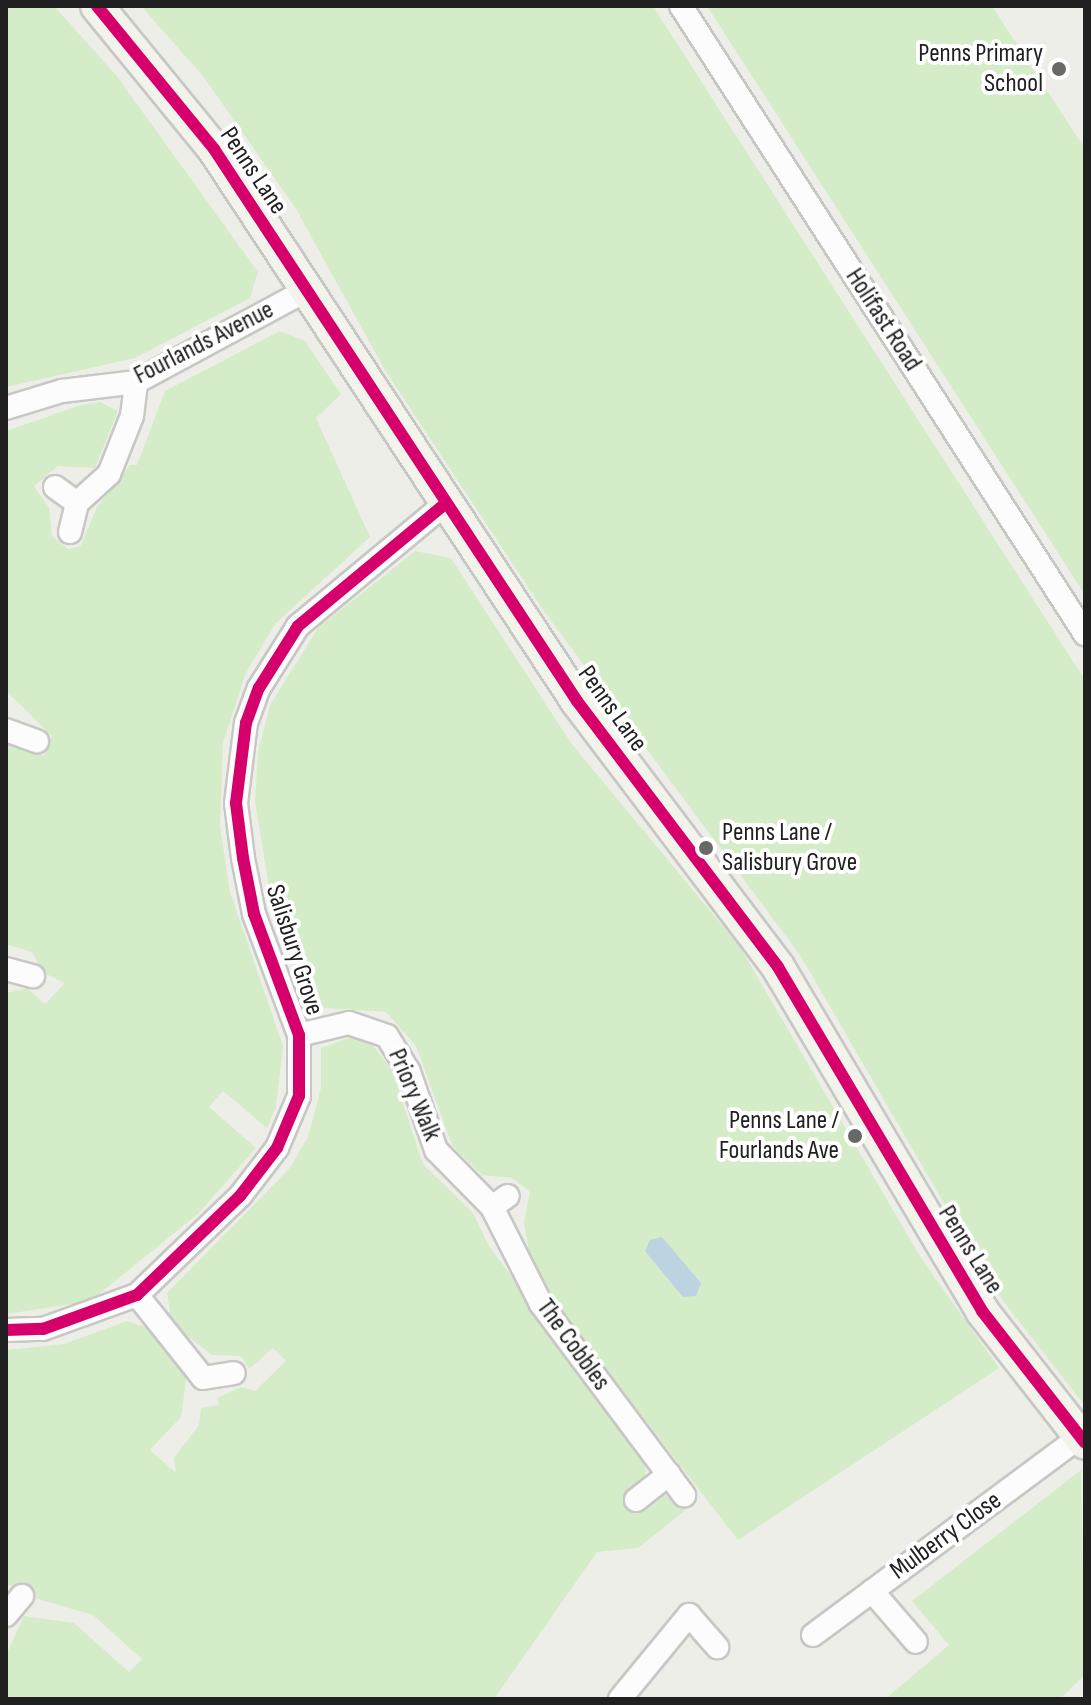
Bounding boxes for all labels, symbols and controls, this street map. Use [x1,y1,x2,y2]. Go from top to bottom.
place label: Penns Primary School [918,38,1043,100]
marker: Penns Primary School [1050,60,1068,78]
street label: Penns Lane [213,122,293,220]
street label: Holifast Road [838,263,928,377]
street label: Fourlands Avenue [129,294,279,392]
street label: Penns Lane [570,660,654,758]
place label: Penns Lane / Salisbury Grove [722,817,857,878]
marker: Penns Lane / Salisbury Grove [697,839,715,857]
street label: Salisbury Grove [258,881,330,1019]
street label: Priory Walk [381,1044,447,1146]
place label: Penns Lane / Fourlands Ave [719,1105,839,1166]
marker: Penns Lane / Fourlands Ave [846,1127,864,1145]
street label: Penns Lane [931,1200,1009,1300]
street label: The Cobbles [529,1293,617,1397]
street label: Mulberry Close [884,1485,1008,1587]

